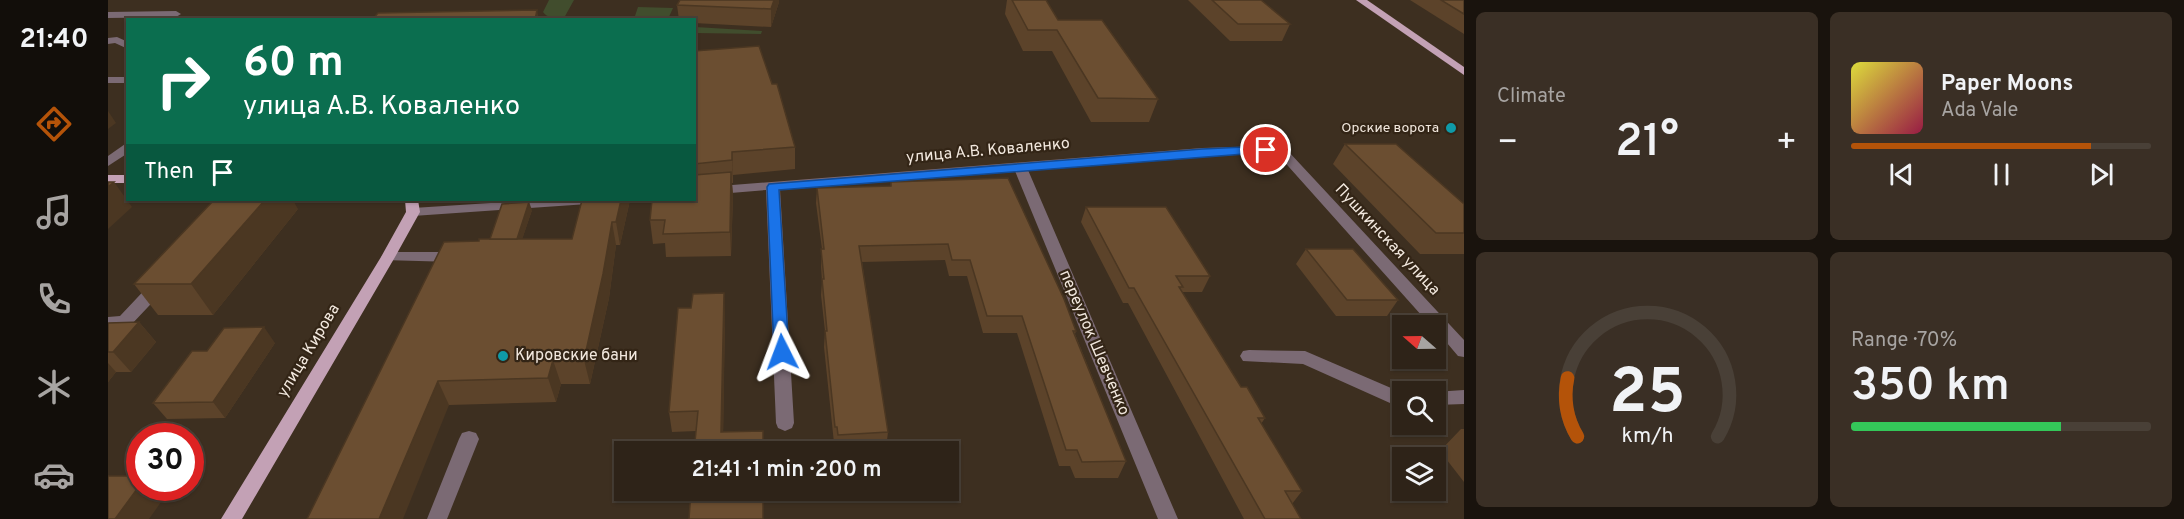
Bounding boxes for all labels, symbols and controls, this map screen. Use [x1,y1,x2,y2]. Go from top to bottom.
text: 21:40 [20,23,88,57]
text: 60 m [243,38,344,91]
icon: right [144,42,222,120]
text: Paper Moons [1941,71,2073,98]
text: Climate [1497,84,1566,110]
text: улица А.В. Коваленко [243,90,520,124]
text: Ada Vale [1941,98,2018,124]
icon: directions [33,103,75,145]
text: 21° [1615,115,1679,172]
place label: Орские ворота [1341,120,1439,137]
marker: Орские ворота [1444,121,1458,135]
text: − [1497,123,1518,165]
text: + [1776,123,1797,165]
pin [1240,124,1291,175]
icon: arrive [1249,133,1282,166]
street label: улица А.В. Коваленко [905,134,1071,168]
icon: arrive [206,156,239,189]
icon: previous [1885,158,1918,191]
icon: pause [1985,158,2018,191]
icon: next [2085,158,2118,191]
text: Then [144,159,194,186]
street label: Пушкинская улица [1330,180,1444,300]
icon: music [33,191,75,233]
street label: переулок Шевченко [1054,267,1134,419]
icon: phone [33,278,75,320]
street label: улица Кирова [273,301,345,401]
north arrow [1392,315,1446,369]
map controls [1392,315,1446,501]
position arrow [750,320,814,384]
text: Range · 70% [1851,328,1957,354]
place label: Кировские бани [515,346,638,366]
marker: Кировские бани [496,349,510,363]
text: 25 [1609,356,1685,435]
text: 350 km [1851,359,2010,416]
icon: climate [33,366,75,408]
button: search [1392,381,1446,435]
speed limit sign: 30 [126,423,204,501]
text: km/h [1621,423,1673,450]
button: layers [1392,447,1446,501]
icon: car [33,454,75,496]
text: 21:41 · 1 min · 200 m [692,457,881,484]

